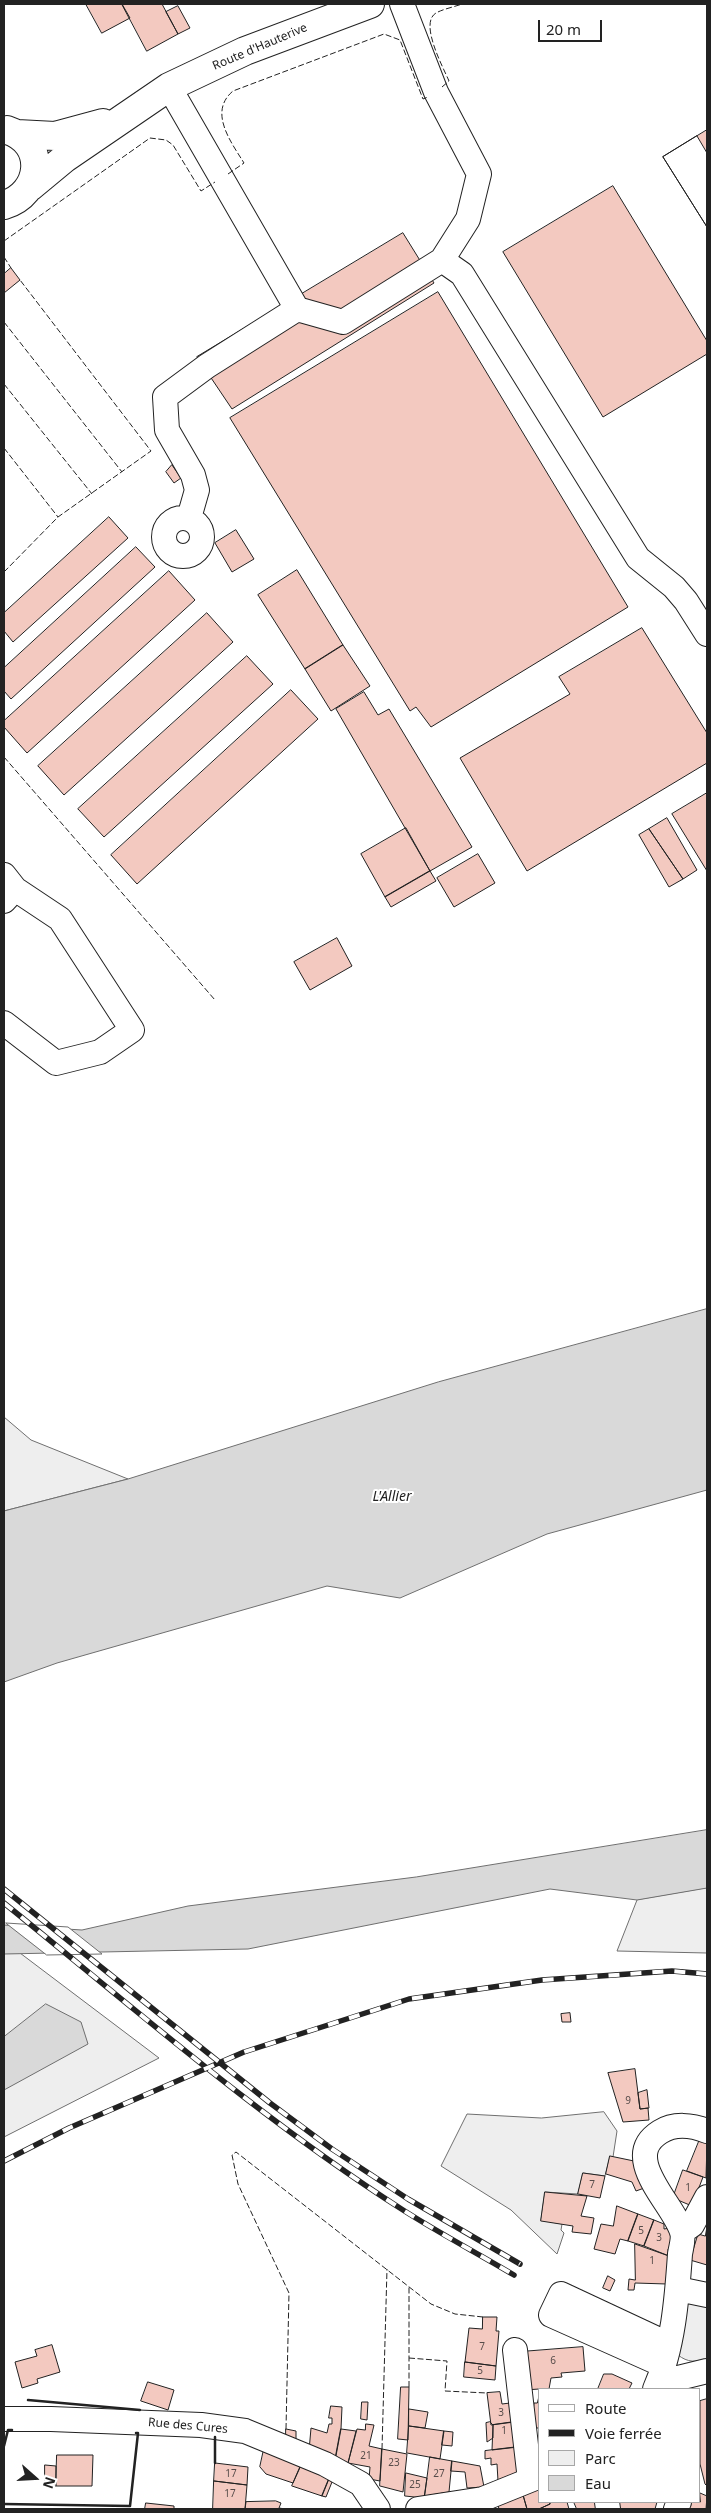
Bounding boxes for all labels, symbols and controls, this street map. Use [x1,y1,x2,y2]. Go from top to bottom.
scale bar [541,10,605,42]
text: 20 m [546,19,581,39]
street label: Route d'Hauterive [210,21,310,73]
water label: L'Allier [373,1489,411,1505]
house number: 9 [625,2095,631,2107]
house number: 7 [589,2179,595,2191]
house number: 1 [685,2182,691,2194]
house number: 5 [638,2225,644,2237]
house number: 3 [656,2232,662,2244]
house number: 1 [649,2255,655,2267]
house number: 7 [479,2341,485,2353]
house number: 6 [550,2355,556,2367]
house number: 5 [477,2365,483,2377]
legend [538,2388,701,2503]
text: Route [585,2398,627,2418]
house number: 3 [498,2407,504,2419]
street label: Rue des Cures [148,2415,228,2437]
text: Voie ferrée [585,2423,662,2443]
house number: 1 [501,2425,507,2437]
text: Parc [585,2448,616,2468]
house number: 21 [360,2450,372,2462]
north arrow [10,2453,60,2503]
house number: 23 [388,2457,400,2469]
house number: 17 [225,2468,237,2480]
house number: 27 [433,2468,445,2480]
text: Eau [585,2473,611,2493]
text: N [39,2475,60,2492]
house number: 25 [409,2479,421,2491]
house number: 17 [224,2488,236,2500]

